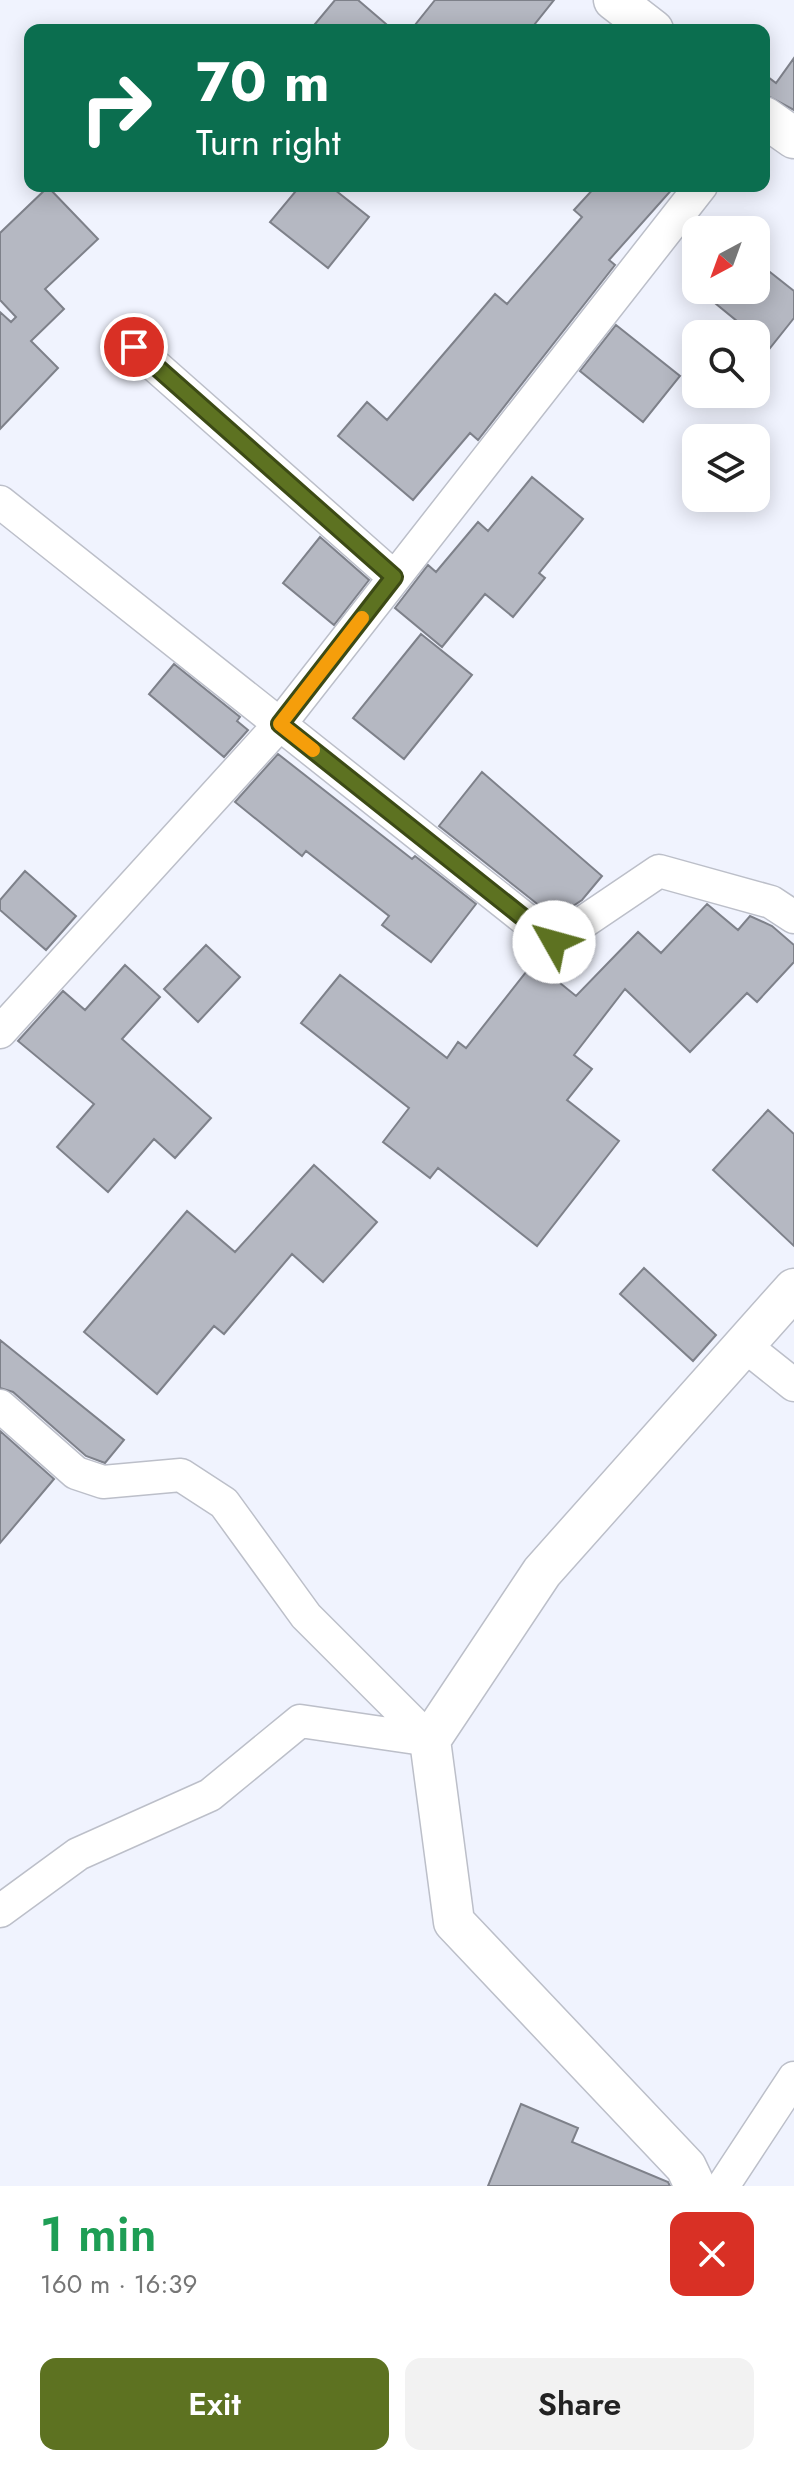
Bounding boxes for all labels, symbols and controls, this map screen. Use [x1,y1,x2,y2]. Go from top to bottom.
text: 70 m [196,41,330,122]
icon: right [64,56,168,160]
text: Turn right [196,116,341,168]
north arrow [682,216,770,304]
map controls [682,216,770,512]
pin [100,313,168,381]
button: search [682,320,770,408]
icon: arrive [112,325,156,369]
button: layers [682,424,770,512]
position arrow [512,900,596,984]
text: 1 min [40,2200,157,2269]
button: close [670,2212,754,2296]
text: 160 m · 16:39 [40,2265,197,2303]
button: Exit [40,2358,389,2450]
button: Share [405,2358,754,2450]

